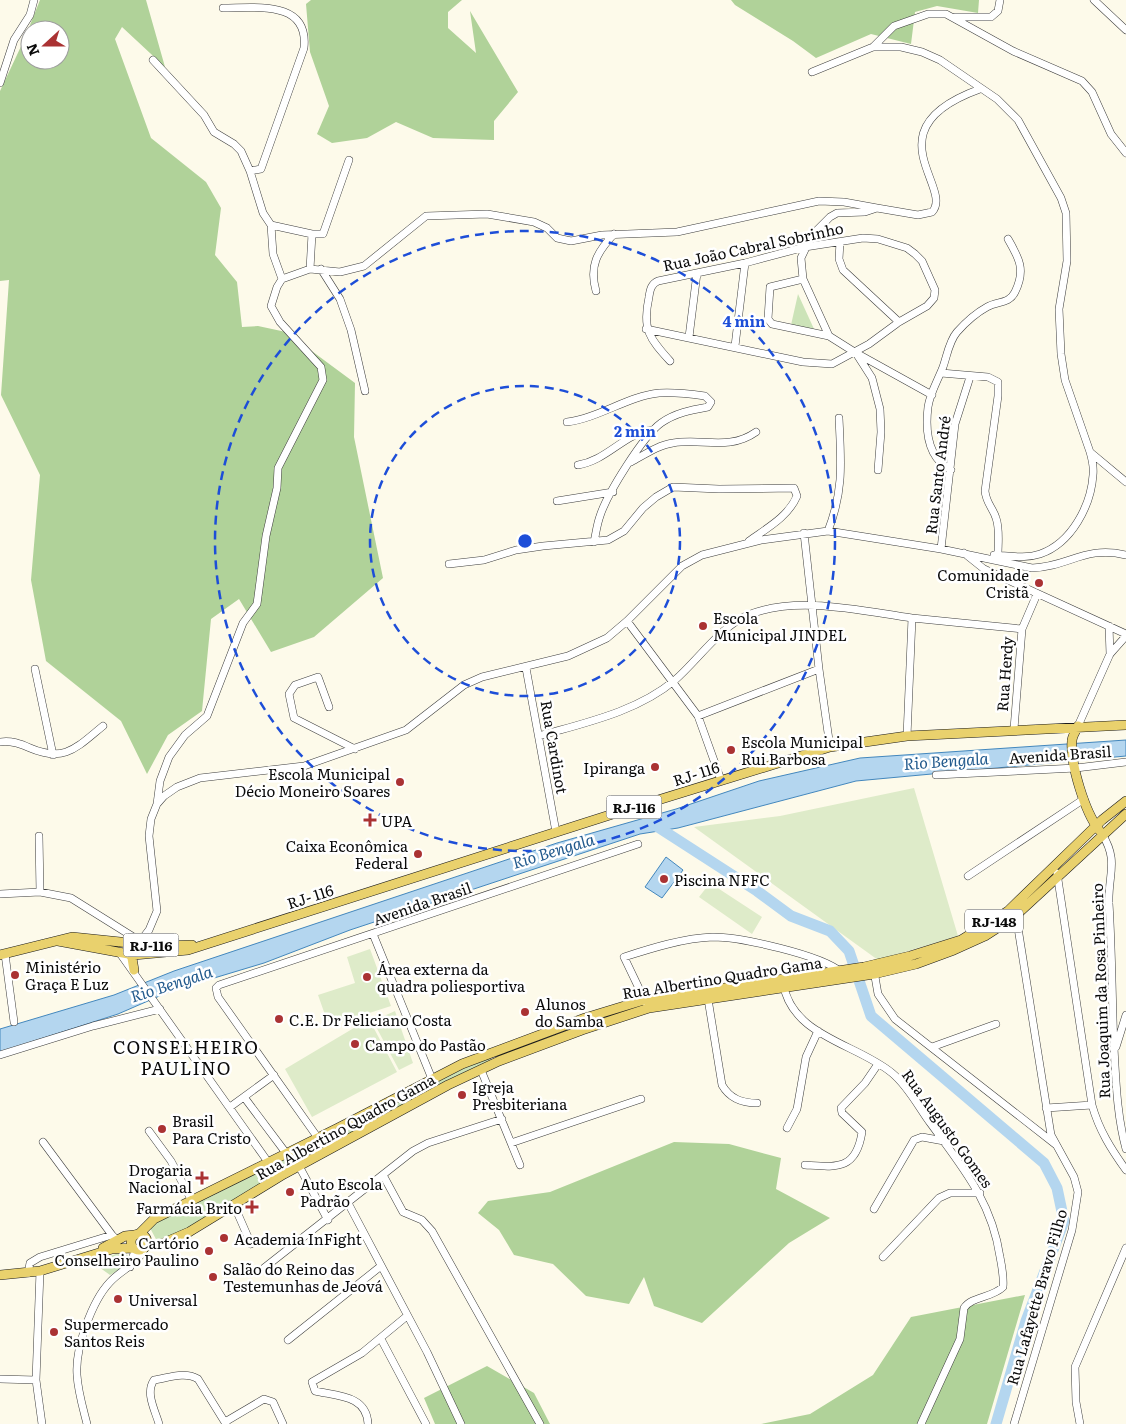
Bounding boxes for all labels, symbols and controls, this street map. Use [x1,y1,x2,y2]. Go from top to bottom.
north arrow [20,20,70,70]
text: N [20,41,43,59]
street label: Rua João Cabral Sobrinho [661,216,846,276]
text: 4 min [723,309,766,332]
street label: Rua Santo André [918,414,956,536]
text: 2 min [614,419,657,442]
centre of rings [516,532,534,550]
place label: Comunidade Cristã [937,563,1030,603]
marker: Comunidade Cristã [1033,577,1045,589]
place label: Escola Municipal JINDEL [713,606,847,646]
marker: Escola Municipal JINDEL [697,620,709,632]
street label: Rua Herdy [990,635,1018,712]
street label: Rua Cardinot [535,698,575,796]
place label: Escola Municipal Rui Barbosa [741,730,863,770]
street label: Avenida Brasil [1008,739,1112,769]
marker: Escola Municipal Rui Barbosa [725,744,737,756]
water label: Rio Bengala [903,745,990,775]
street label: RJ- 116 [670,755,722,791]
place label: Ipiranga [583,756,646,779]
marker: Ipiranga [649,761,661,773]
place label: Escola Municipal Décio Moneiro Soares [235,762,390,802]
marker: Escola Municipal Décio Moneiro Soares [394,776,406,788]
road number: RJ-116 [606,796,662,819]
place label: UPA [381,809,412,832]
marker: UPA [363,813,377,827]
water label: Rio Bengala [509,826,598,874]
place label: Caixa Econômica Federal [286,834,409,874]
marker: Caixa Econômica Federal [412,848,424,860]
place label: Piscina NFFC [674,868,770,891]
marker: Piscina NFFC [658,873,670,885]
street label: Avenida Brasil [370,875,474,931]
street label: RJ- 116 [284,878,336,914]
street label: Rua Joaquim da Rosa Pinheiro [1085,883,1115,1099]
road number: RJ-148 [965,909,1023,932]
road number: RJ-116 [124,934,178,956]
street label: Rua Albertino Quadro Gama [620,950,824,1004]
place label: Ministério Graça E Luz [25,955,109,995]
place label: Área externa da quadra poliesportiva [377,957,526,997]
water label: Rio Bengala [127,958,216,1008]
marker: Ministério Graça E Luz [9,969,21,981]
marker: Área externa da quadra poliesportiva [361,971,373,983]
place label: Alunos do Samba [535,992,605,1032]
marker: Alunos do Samba [519,1006,531,1018]
place label: C.E. Dr Feliciano Costa [289,1008,452,1031]
marker: C.E. Dr Feliciano Costa [273,1013,285,1025]
district label: CONSELHEIRO PAULINO [113,1033,259,1081]
place label: Campo do Pastão [365,1033,486,1056]
marker: Campo do Pastão [349,1038,361,1050]
street label: Rua Augusto Gomes [897,1064,999,1192]
street label: Rua Albertino Quadro Gama [251,1067,440,1185]
place label: Igreja Presbiteriana [472,1075,568,1115]
marker: Igreja Presbiteriana [456,1089,468,1101]
place label: Brasil Para Cristo [172,1109,251,1149]
marker: Brasil Para Cristo [156,1123,168,1135]
place label: Drogaria Nacional [128,1158,193,1198]
marker: Drogaria Nacional [196,1172,208,1184]
place label: Auto Escola Padrão [300,1172,384,1212]
marker: Auto Escola Padrão [284,1186,296,1198]
place label: Farmácia Brito [136,1196,242,1219]
marker: Farmácia Brito [246,1201,258,1213]
street label: Rua Lafayette Bravo Filho [1000,1206,1072,1388]
place label: Academia InFight [234,1227,362,1250]
place label: Cartório Conselheiro Paulino [54,1231,199,1271]
marker: Academia InFight [218,1232,230,1244]
marker: Cartório Conselheiro Paulino [203,1245,215,1257]
place label: Salão do Reino das Testemunhas de Jeová [223,1257,384,1297]
marker: Salão do Reino das Testemunhas de Jeová [207,1271,219,1283]
place label: Universal [128,1288,197,1311]
marker: Universal [112,1293,124,1305]
place label: Supermercado Santos Reis [64,1312,169,1352]
marker: Supermercado Santos Reis [48,1326,60,1338]

